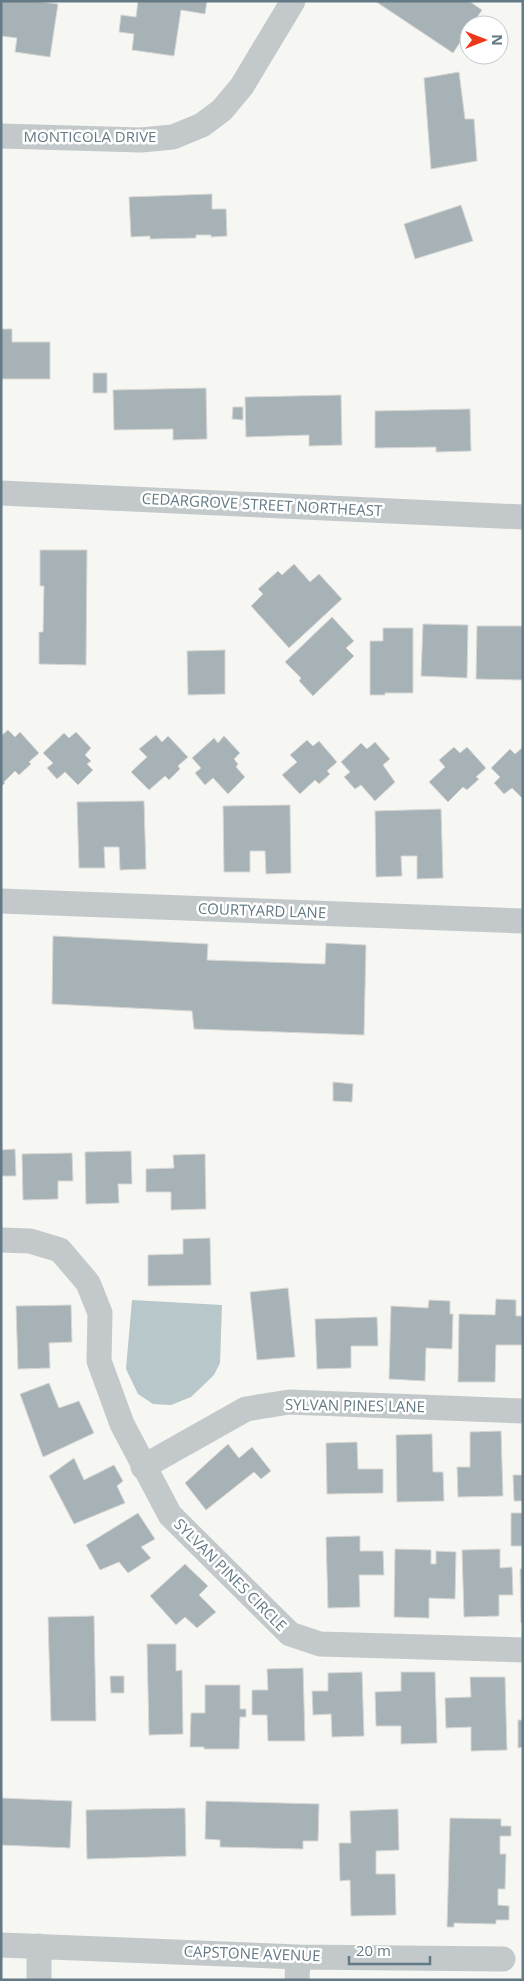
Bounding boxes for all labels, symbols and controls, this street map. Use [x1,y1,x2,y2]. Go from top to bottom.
north arrow [459,15,509,65]
text: N [488,34,507,46]
street label: MONTICOLA DRIVE [24,126,156,146]
street label: CEDARGROVE STREET NORTHEAST [141,488,384,520]
street label: COURTYARD LANE [198,898,327,922]
street label: SYLVAN PINES LANE [285,1394,425,1416]
street label: SYLVAN PINES CIRCLE [170,1514,291,1635]
scale bar [349,1934,430,1966]
text: 20 m [356,1940,391,1960]
street label: CAPSTONE AVENUE [183,1941,321,1965]

